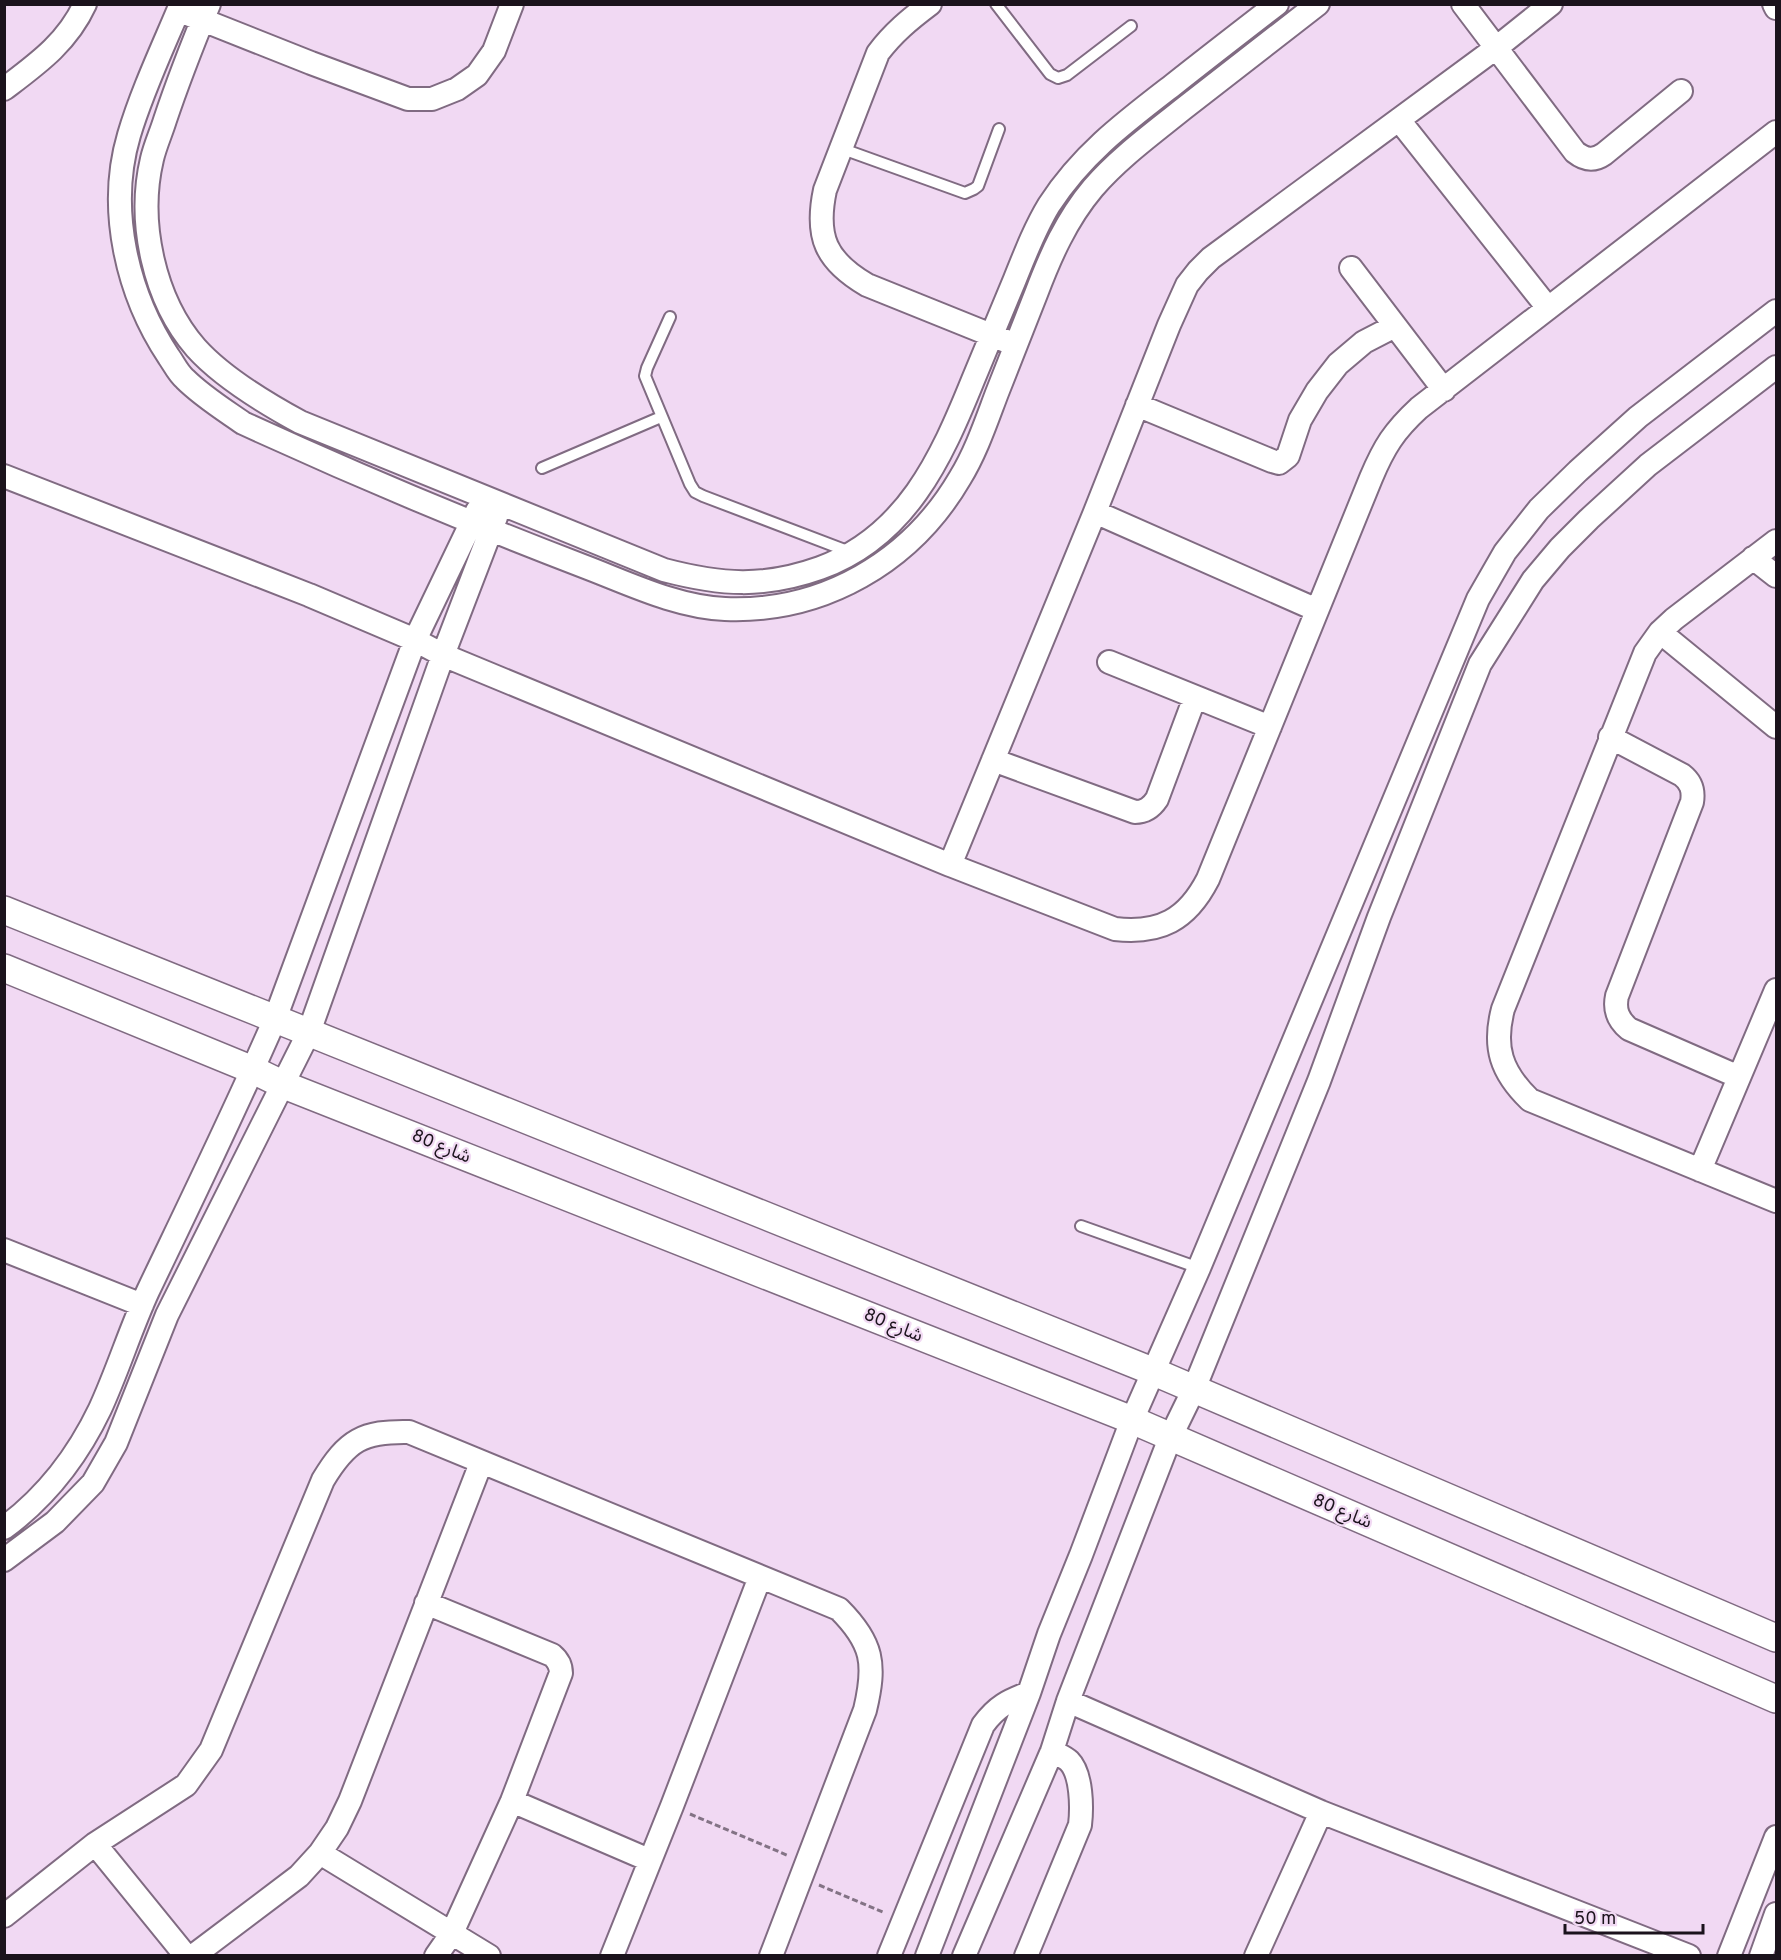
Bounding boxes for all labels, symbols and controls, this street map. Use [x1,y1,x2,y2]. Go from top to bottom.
street label: شارع 80 [408,1125,474,1170]
street label: شارع 80 [860,1304,926,1349]
street label: شارع 80 [1309,1489,1375,1536]
scale bar [1565,1897,1703,1935]
text: 50 m [1574,1908,1616,1931]

